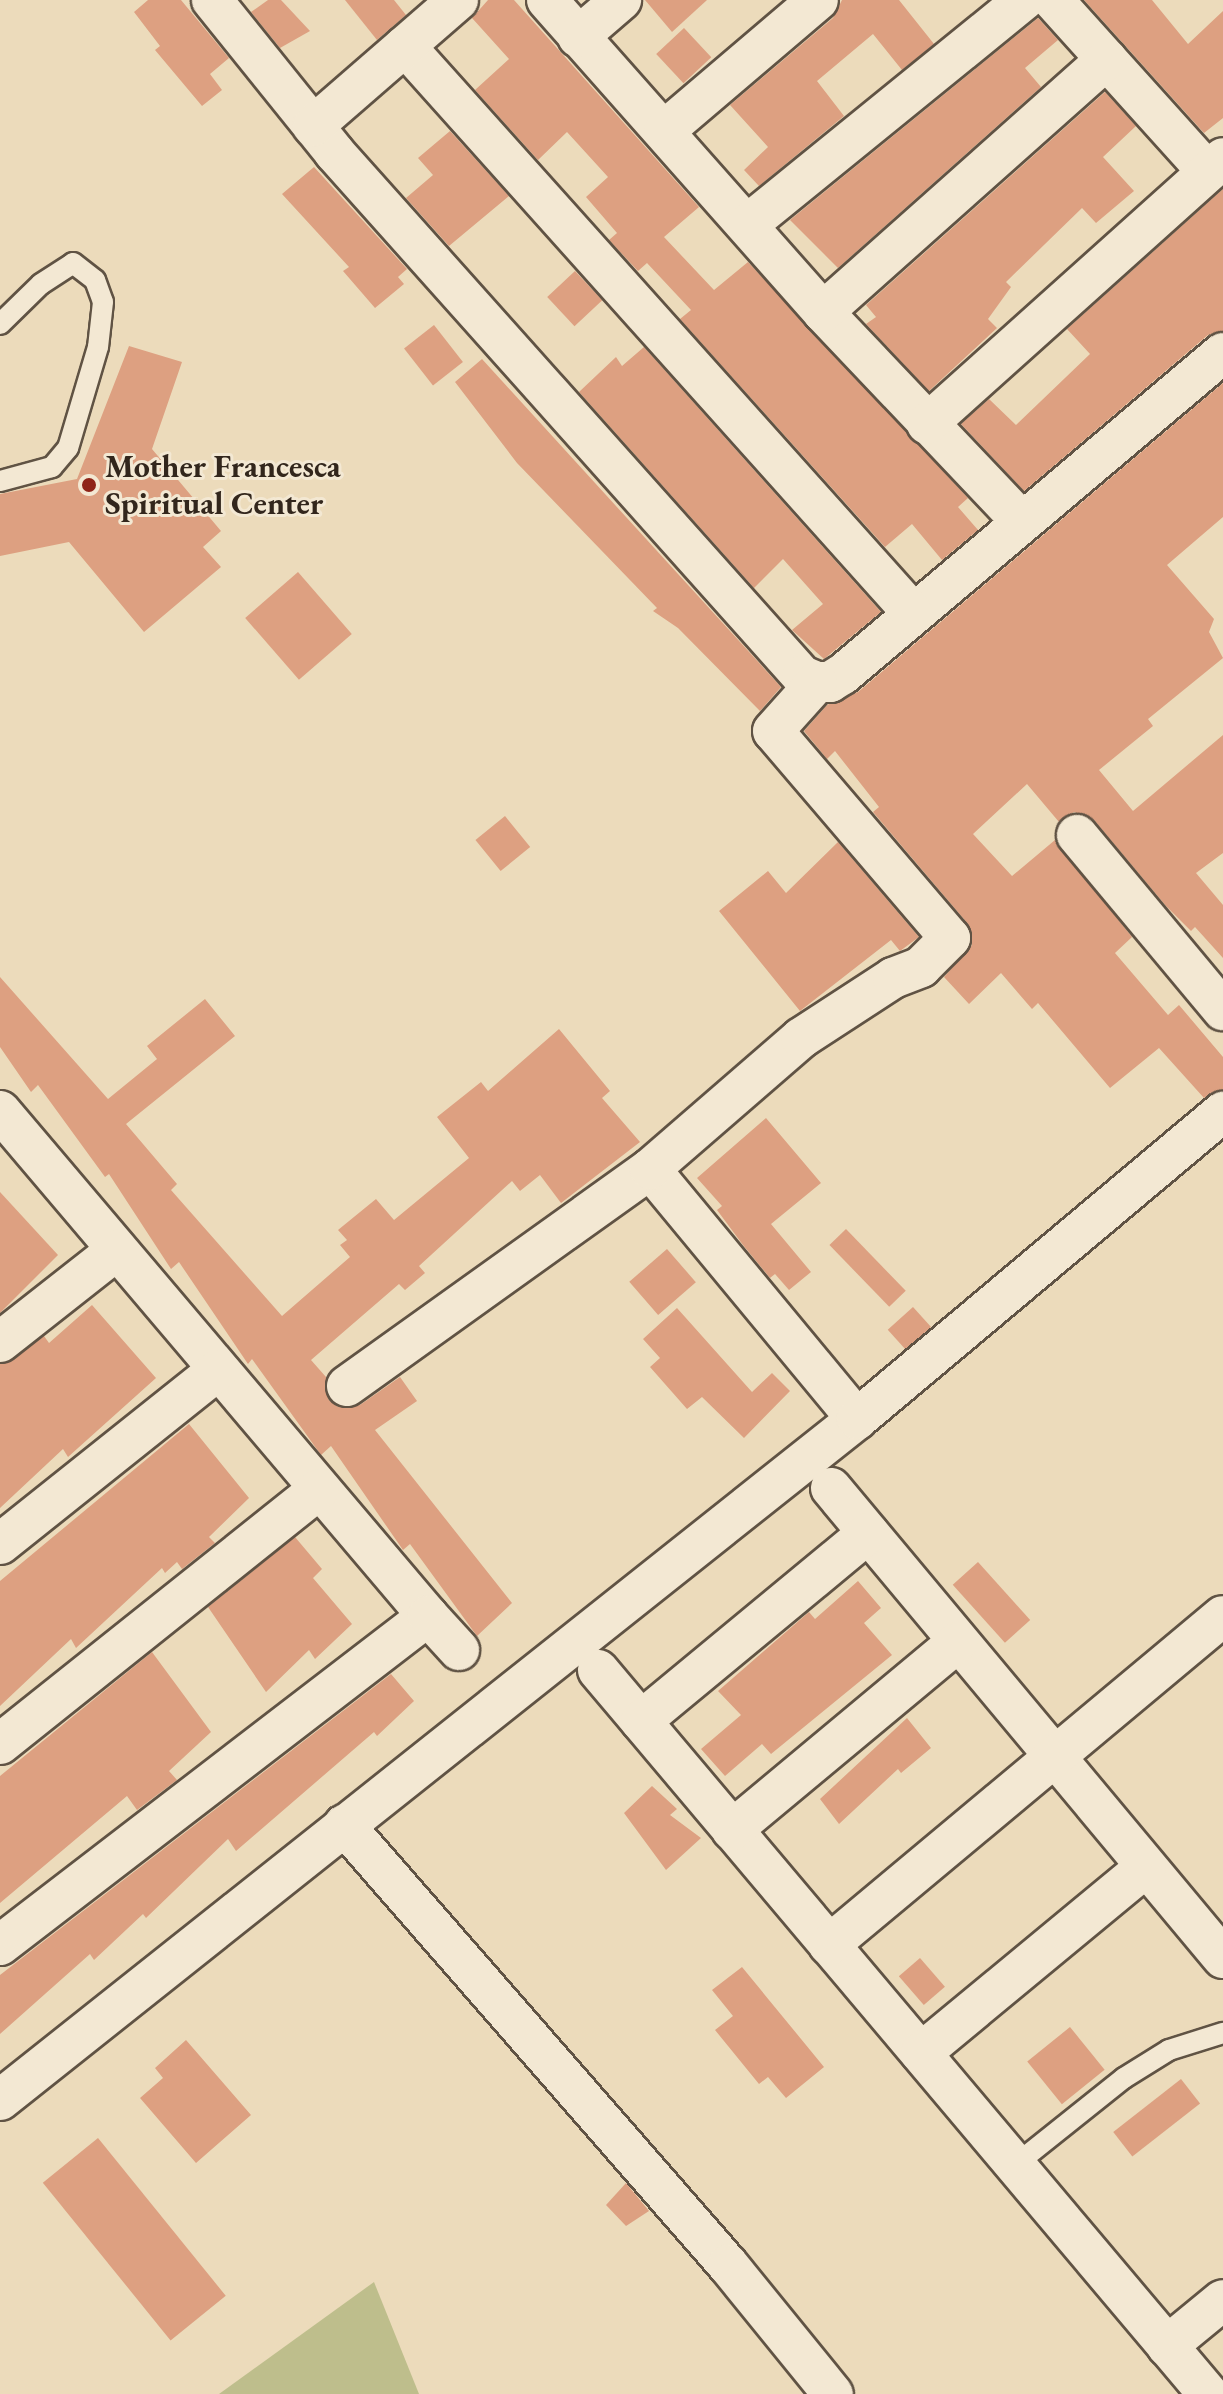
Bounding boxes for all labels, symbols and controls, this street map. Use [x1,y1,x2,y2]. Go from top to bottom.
place label: Mother Francesca Spiritual Center [105,448,341,523]
marker: Mother Francesca Spiritual Center [80,476,98,494]

